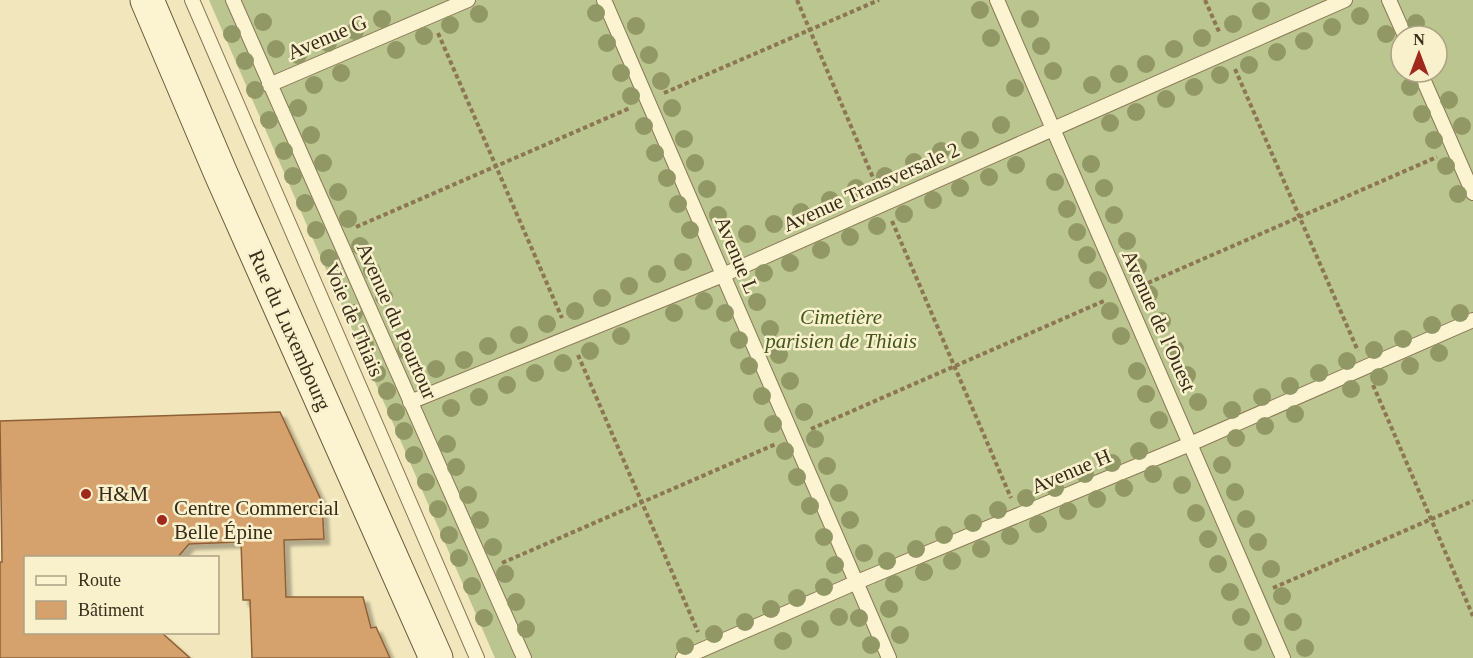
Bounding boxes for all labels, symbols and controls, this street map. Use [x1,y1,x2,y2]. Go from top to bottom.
street label: Avenue G [284,10,370,64]
north arrow [1389,24,1449,84]
text: N [1413,31,1425,48]
street label: Avenue Transversale 2 [779,137,963,237]
street label: Avenue L [710,213,764,297]
street label: Avenue du Pourtour [352,239,442,403]
street label: Rue du Luxembourg [244,246,336,415]
street label: Avenue de l'Ouest [1117,246,1201,396]
street label: Voie de Thiais [319,260,389,380]
park label: Cimetière parisien de Thiais [763,305,917,353]
street label: Avenue H [1028,444,1114,498]
place label: H&M [98,482,149,506]
marker: H&M [79,487,93,501]
place label: Centre Commercial Belle Épine [174,496,339,544]
marker: Centre Commercial Belle Épine [155,513,169,527]
legend [24,556,219,634]
text: Route [78,570,121,590]
text: Bâtiment [78,600,144,620]

